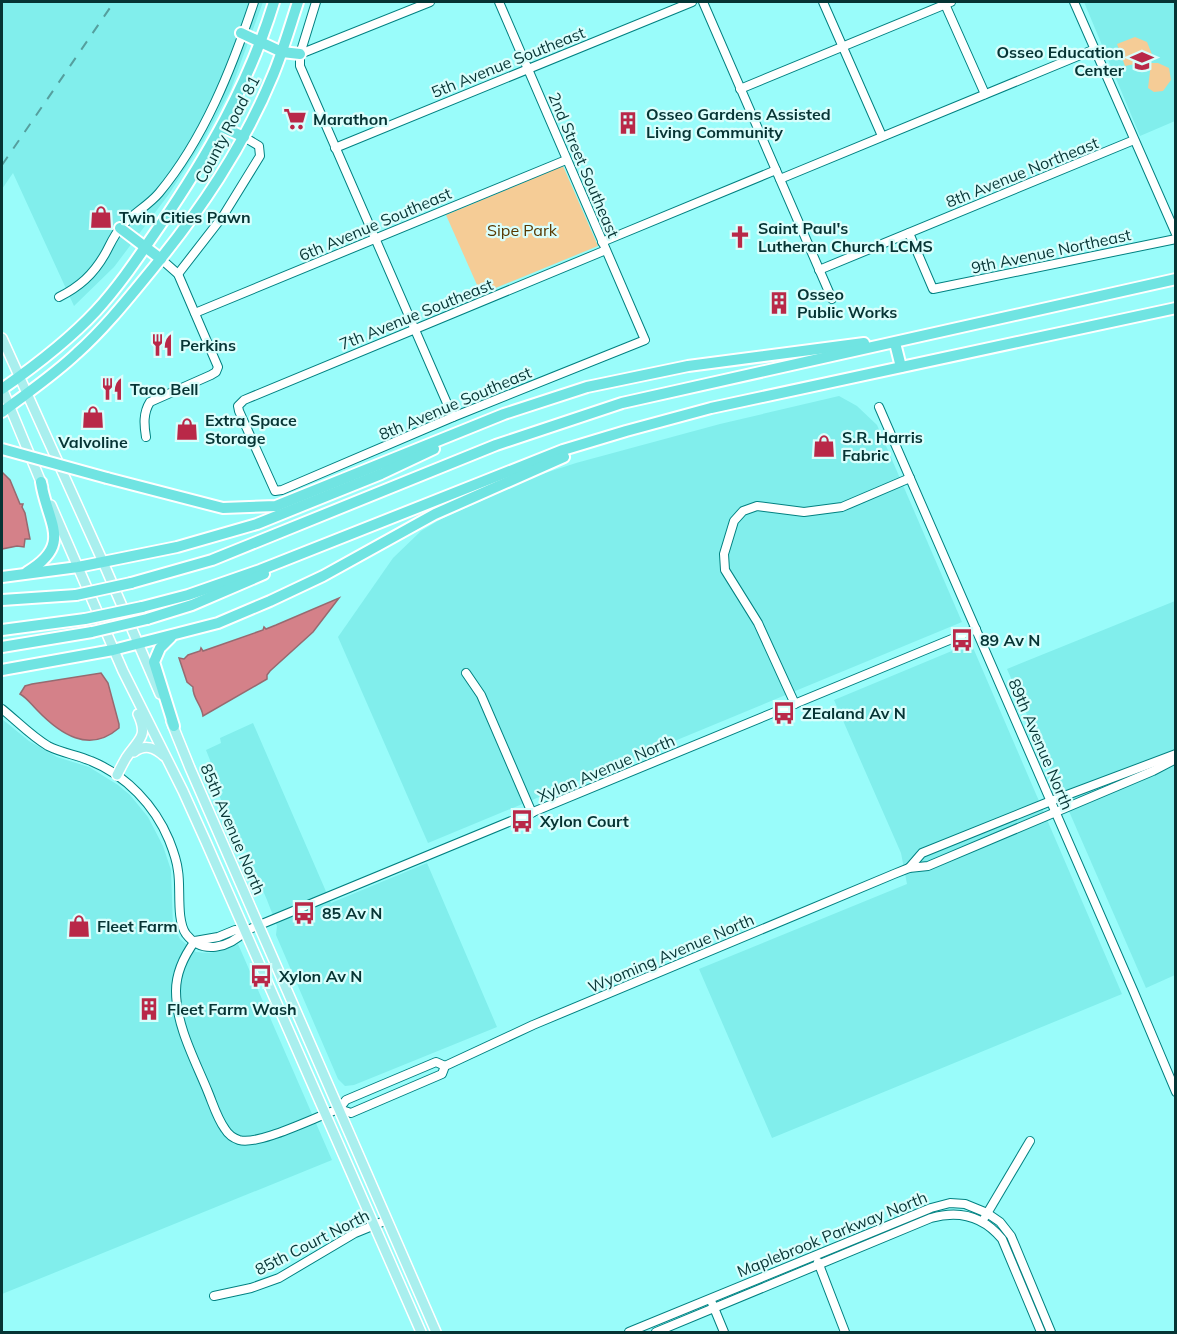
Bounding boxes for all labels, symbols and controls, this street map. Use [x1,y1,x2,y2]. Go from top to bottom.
street label: 5th Avenue Southeast [428,22,588,102]
place label: Osseo Education Center [997,42,1125,80]
school or university icon: Osseo Education Center [1129,48,1155,74]
street label: County Road 81 [190,72,264,186]
street label: 2nd Street Southeast [544,89,624,241]
place label: Osseo Gardens Assisted Living Community [646,104,831,142]
supermarket icon: Marathon [282,106,308,132]
place label: Marathon [313,109,388,129]
building icon: Osseo Gardens Assisted Living Community [615,110,641,136]
street label: 8th Avenue Northeast [943,132,1102,212]
street label: 6th Avenue Southeast [296,183,455,265]
shop icon: Twin Cities Pawn [88,204,114,230]
place label: Twin Cities Pawn [119,207,251,227]
place label: Saint Paul's Lutheran Church LCMS [758,218,933,256]
park label: Sipe Park [487,220,558,240]
church icon: Saint Paul's Lutheran Church LCMS [727,224,753,250]
street label: 9th Avenue Northeast [969,224,1133,278]
street label: 7th Avenue Southeast [336,274,496,354]
place label: Osseo Public Works [797,284,897,322]
building icon: Osseo Public Works [766,290,792,316]
restaurant icon: Perkins [149,332,175,358]
place label: Perkins [180,335,236,355]
street label: 8th Avenue Southeast [376,362,535,444]
restaurant icon: Taco Bell [99,376,125,402]
place label: Taco Bell [130,379,199,399]
shop icon: Valvoline [80,404,106,430]
place label: Extra Space Storage [205,410,297,448]
shop icon: Extra Space Storage [174,416,200,442]
place label: S.R. Harris Fabric [842,427,923,465]
place label: Valvoline [57,432,128,452]
shop icon: S.R. Harris Fabric [811,433,837,459]
bus stop icon: 89 Av N [949,627,975,653]
place label: 89 Av N [980,630,1040,650]
street label: 89th Avenue North [1004,675,1078,813]
bus stop icon: ZEaland Av N [771,700,797,726]
place label: ZEaland Av N [802,703,906,723]
street label: Xylon Avenue North [534,730,678,806]
street label: 85th Avenue North [196,760,270,898]
bus stop icon: Xylon Court [509,808,535,834]
place label: Xylon Court [539,811,629,831]
bus stop icon: 85 Av N [291,900,317,926]
place label: 85 Av N [322,903,382,923]
street label: Wyoming Avenue North [585,909,757,997]
shop icon: Fleet Farm [66,913,92,939]
place label: Fleet Farm [97,916,178,936]
bus stop icon: Xylon Av N [248,963,274,989]
place label: Xylon Av N [278,966,362,986]
building icon: Fleet Farm Wash [136,996,162,1022]
place label: Fleet Farm Wash [167,999,297,1019]
street label: Maplebrook Parkway North [734,1187,930,1281]
street label: 85th Court North [252,1205,372,1279]

